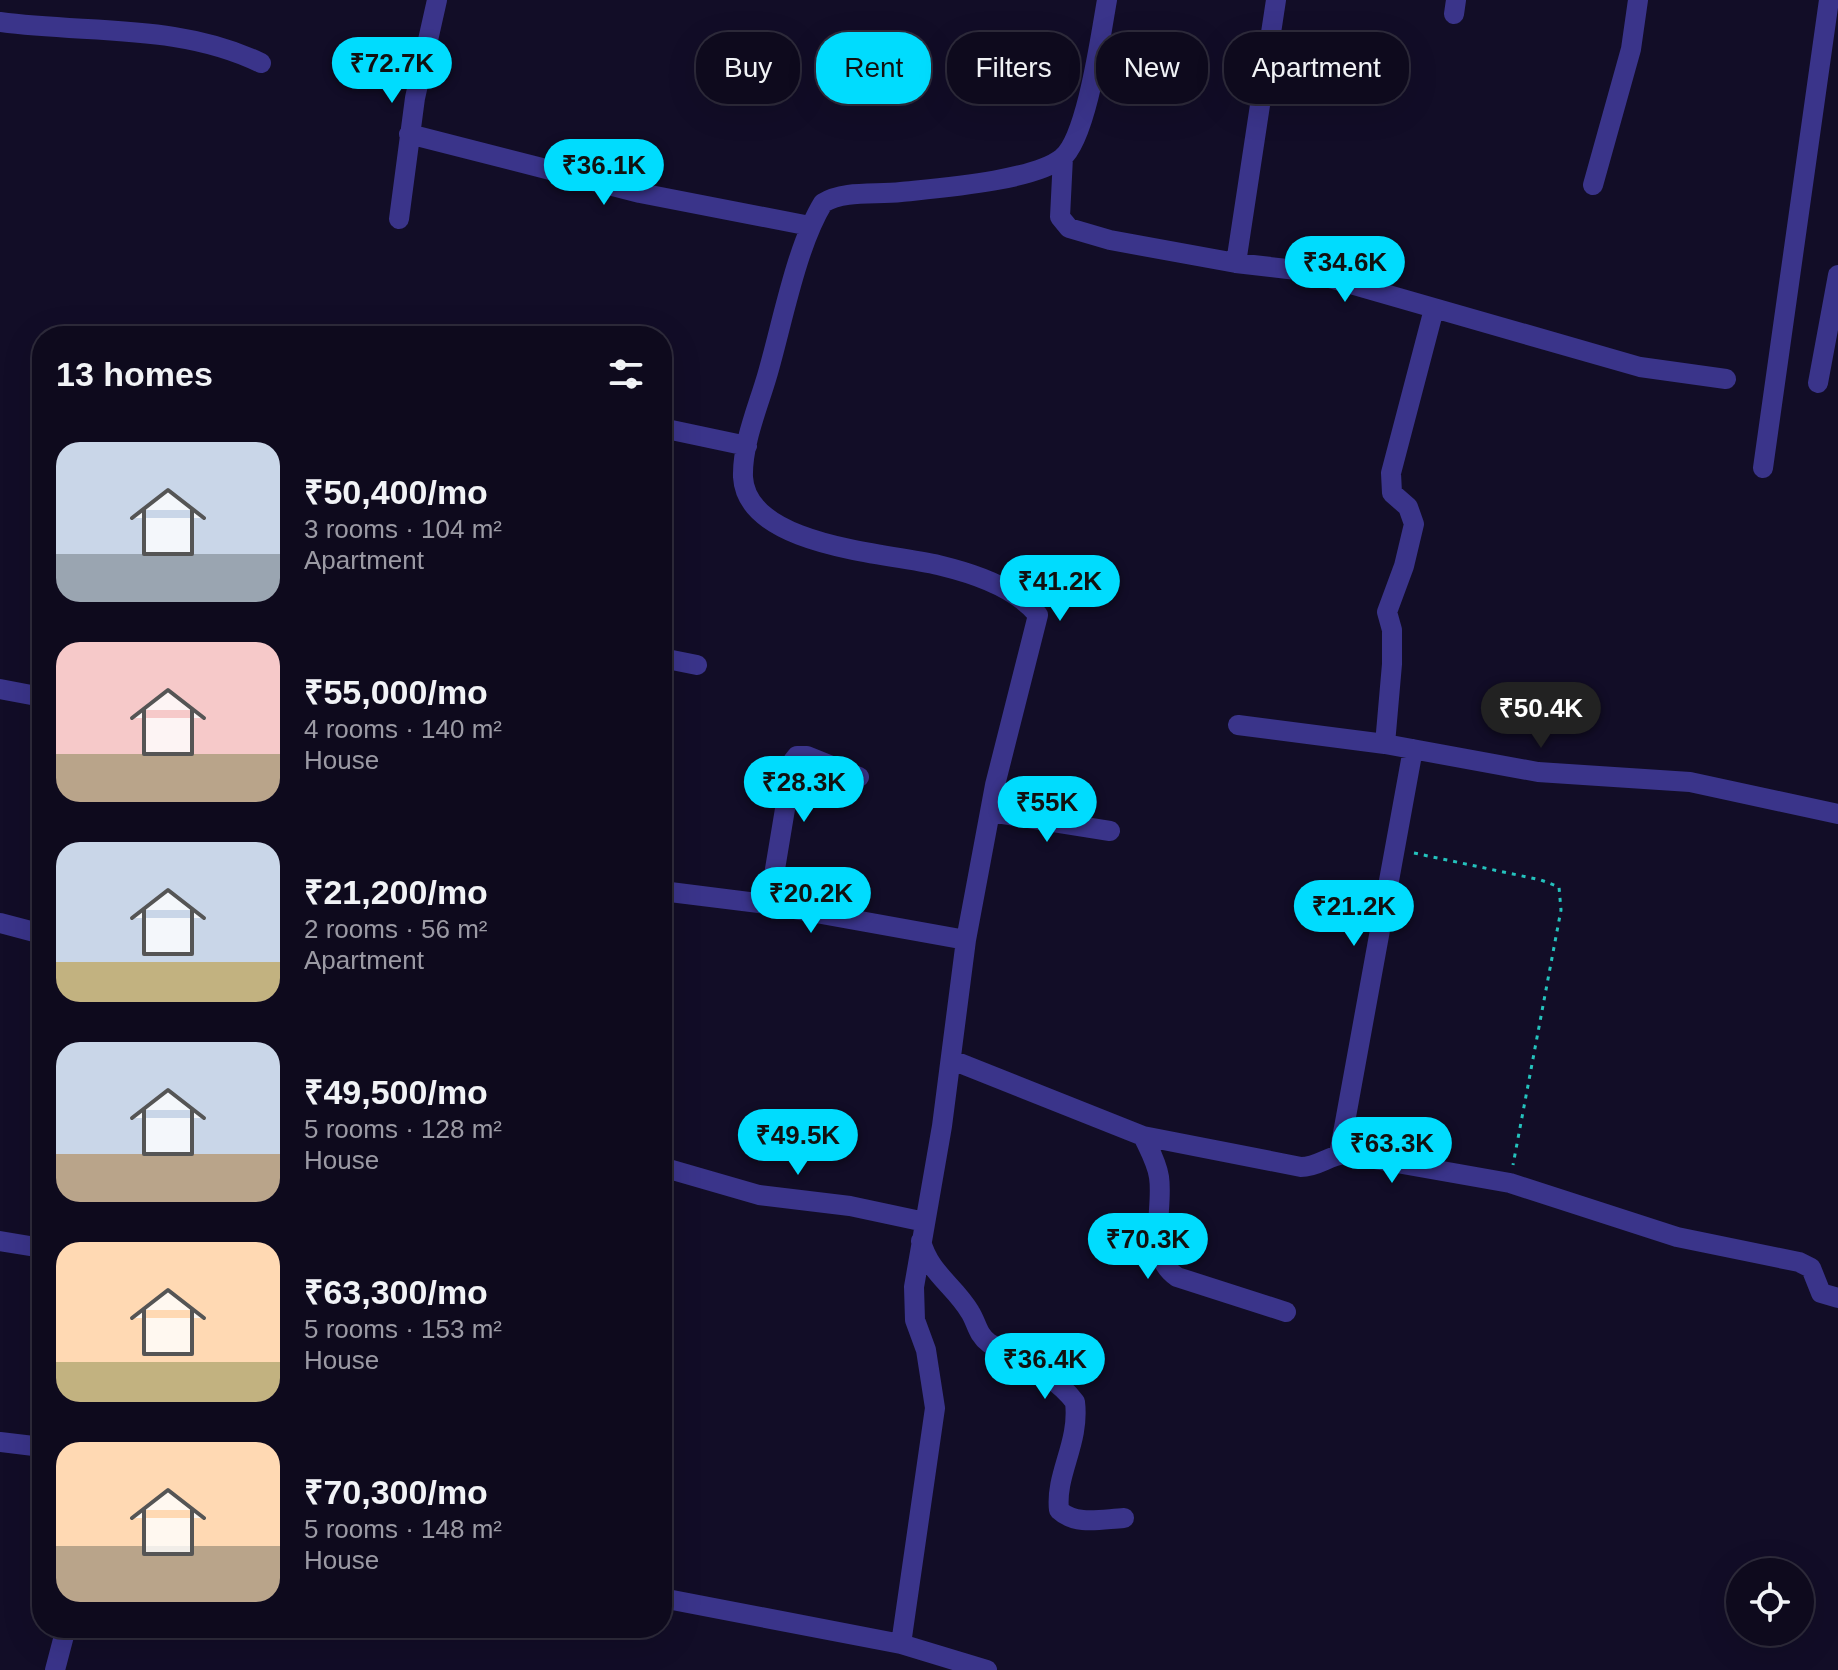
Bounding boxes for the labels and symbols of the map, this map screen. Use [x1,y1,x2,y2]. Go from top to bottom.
pin: ₹72.7K [327,37,457,105]
pin: ₹36.1K [539,139,669,207]
pin: ₹34.6K [1280,236,1410,304]
pin: ₹41.2K [995,555,1125,623]
pin: ₹50.4K [1476,682,1606,750]
pin: ₹28.3K [739,756,869,824]
pin: ₹55K [1000,776,1094,844]
pin: ₹20.2K [746,867,876,935]
pin: ₹21.2K [1289,880,1419,948]
pin: ₹49.5K [733,1109,863,1177]
pin: ₹63.3K [1327,1117,1457,1185]
pin: ₹70.3K [1083,1213,1213,1281]
pin: ₹36.4K [980,1333,1110,1401]

